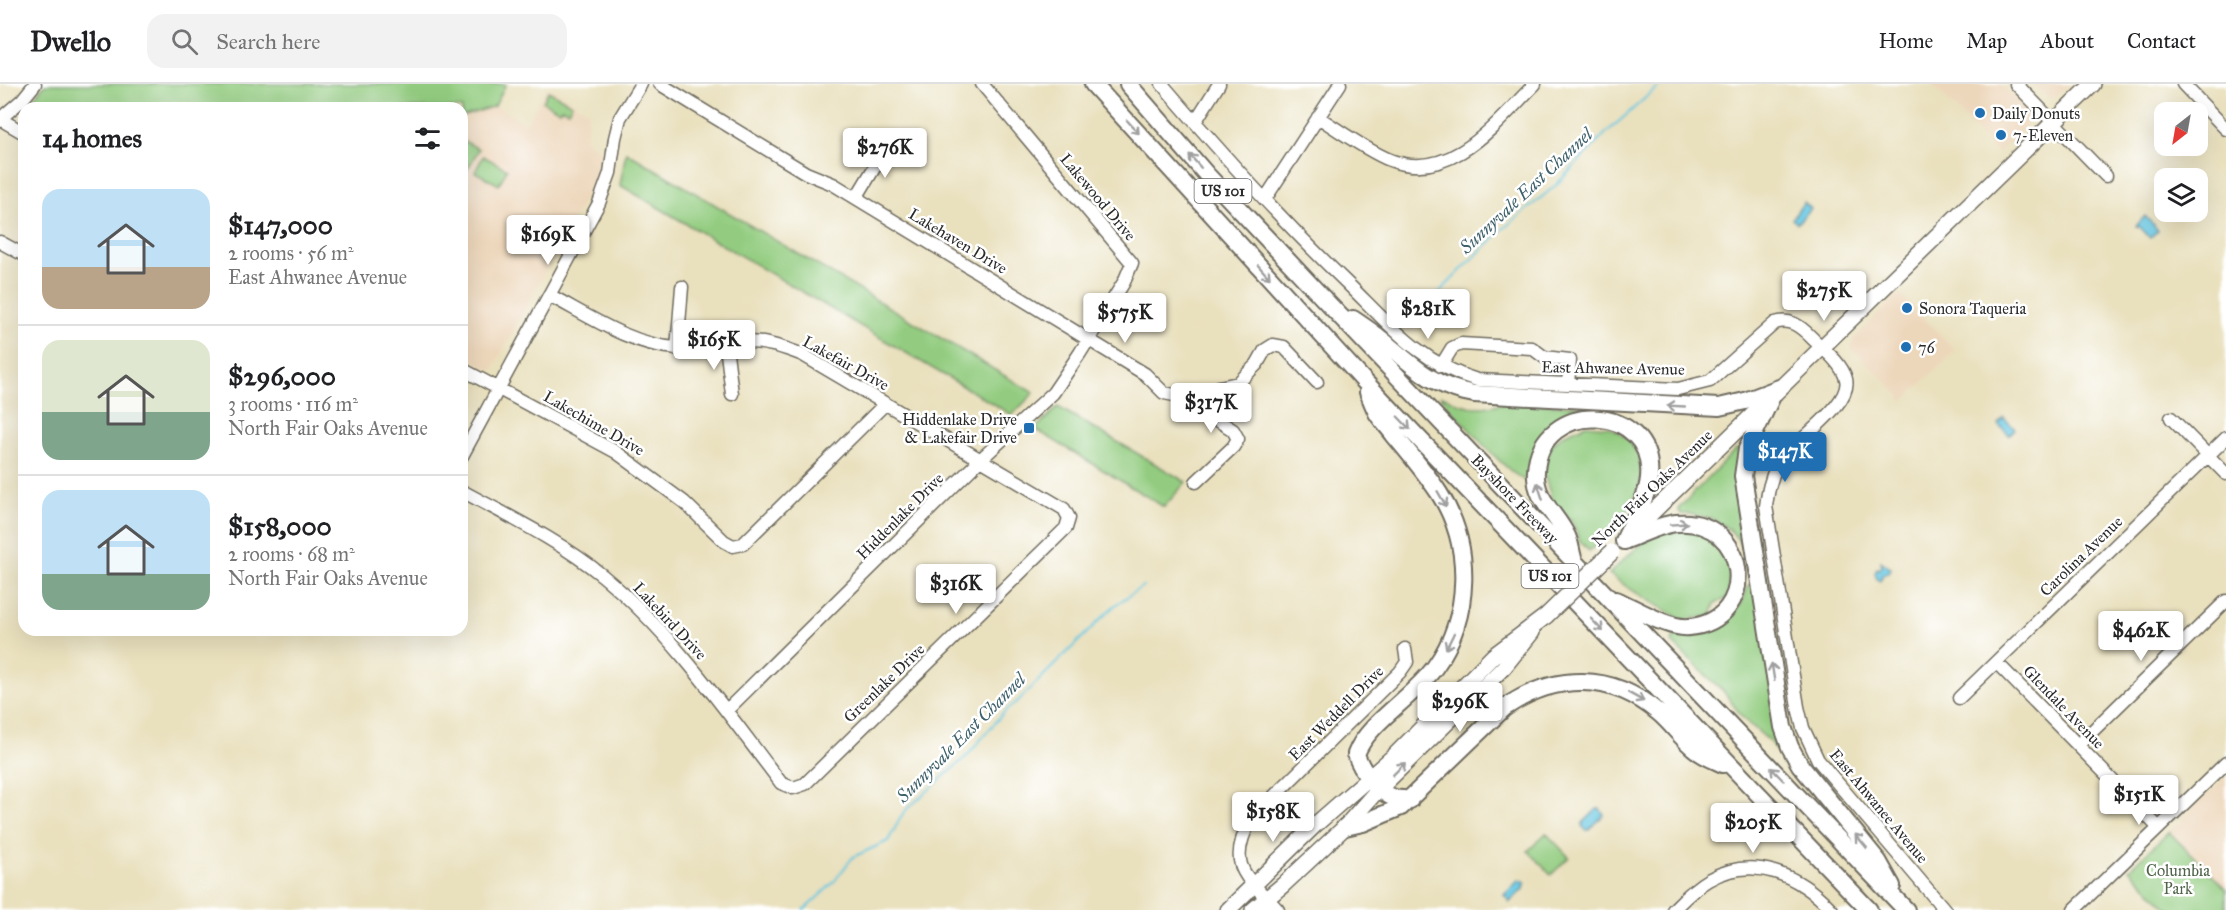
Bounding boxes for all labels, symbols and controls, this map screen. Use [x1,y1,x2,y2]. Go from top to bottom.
search box [147,14,567,68]
text: Dwello [30,24,111,59]
icon: search [168,25,201,58]
text: Search here [216,28,320,55]
text: Home [1878,28,1933,54]
text: Map [1966,28,2007,54]
text: About [2040,28,2094,54]
text: Contact [2127,28,2196,54]
north arrow [2154,102,2208,156]
map controls [2154,102,2208,222]
place label: Daily Donuts [1992,104,2080,123]
marker: Daily Donuts [1973,106,1987,120]
one-way arrow [1126,120,1140,135]
text: 14 homes [42,122,142,154]
icon: filters [411,122,444,155]
water label: Sunnyvale East Channel [1454,122,1599,259]
place label: 7-Eleven [2013,126,2074,145]
pin: $276K [843,128,927,179]
marker: 7-Eleven [1994,128,2008,142]
text: $276K [857,135,913,159]
street label: Lakewood Drive [1056,150,1140,245]
one-way arrow [1188,154,1202,169]
button: layers [2154,168,2208,222]
road number: US 101 [1194,179,1252,203]
street label: Lakehaven Drive [905,204,1011,278]
text: $147,000 [228,209,333,241]
icon: home [90,213,162,285]
pin: $169K [506,215,590,266]
text: $169K [520,222,576,246]
text: 2 rooms · 56 m² [228,241,354,265]
one-way arrow [1257,264,1271,279]
text: East Ahwanee Avenue [228,265,407,289]
pin: $275K [1782,271,1866,322]
text: $275K [1796,278,1852,302]
pin: $281K [1386,289,1470,340]
pin: $575K [1083,293,1167,344]
text: $281K [1401,296,1455,320]
place label: Sonora Taqueria [1919,299,2026,319]
text: $575K [1097,300,1153,324]
marker: Sonora Taqueria [1900,301,1914,315]
pin: $165K [672,320,756,371]
text: $165K [687,327,741,351]
street label: Lakefair Drive [800,332,893,395]
place label: 76 [1918,338,1935,357]
marker: 76 [1899,340,1913,354]
street label: East Ahwanee Avenue [1541,357,1685,379]
text: $296,000 [228,360,336,392]
icon: home [90,364,162,436]
pin: $317K [1169,383,1253,434]
street label: Lakechime Drive [540,387,648,460]
text: $317K [1185,390,1237,414]
text: 3 rooms · 116 m² [228,392,358,416]
one-way arrow [1667,400,1687,411]
place label: Hiddenlake Drive & Lakefair Drive [902,410,1017,447]
text: North Fair Oaks Avenue [228,416,428,440]
one-way arrow [1397,416,1411,431]
marker: Hiddenlake Drive & Lakefair Drive [1022,421,1036,435]
street label: North Fair Oaks Avenue [1588,425,1716,550]
pin: $147K [1743,432,1827,483]
text: $147K [1757,439,1813,463]
street label: Bayshore Freeway [1467,450,1563,548]
street label: Hiddenlake Drive [853,468,948,563]
one-way arrow [1534,482,1545,501]
one-way arrow [1436,490,1448,507]
text: $158,000 [228,510,332,542]
street label: Carolina Avenue [2036,512,2126,600]
icon: home [90,514,162,586]
one-way arrow [1669,519,1689,530]
text: 2 rooms · 68 m² [228,542,355,566]
pin: $316K [914,564,998,615]
road number: US 101 [1522,564,1578,588]
text: North Fair Oaks Avenue [228,566,428,590]
text: $316K [930,571,982,595]
street label: Lakebird Drive [629,578,711,664]
pin: $462K [2099,611,2183,662]
one-way arrow [1589,618,1604,633]
text: $462K [2112,618,2170,642]
one-way arrow [1443,631,1455,649]
street label: Greenlake Drive [840,639,929,726]
street label: East Weddell Drive [1285,661,1388,764]
street label: Glendale Avenue [2019,661,2109,753]
one-way arrow [1768,663,1779,682]
water label: Sunnyvale East Channel [891,667,1032,808]
pin: $296K [1418,682,1502,733]
text: $296K [1431,689,1489,713]
one-way arrow [1627,691,1644,703]
street label: East Ahwanee Avenue [1826,745,1933,867]
one-way arrow [1392,762,1407,777]
one-way arrow [1769,766,1784,781]
pin: $151K [2097,775,2181,826]
text: $151K [2113,782,2165,806]
pin: $158K [1231,792,1315,843]
text: $158K [1246,799,1300,823]
pin: $205K [1711,803,1795,854]
text: $205K [1725,810,1782,834]
one-way arrow [1854,834,1868,849]
park label: Columbia Park [2146,861,2210,898]

